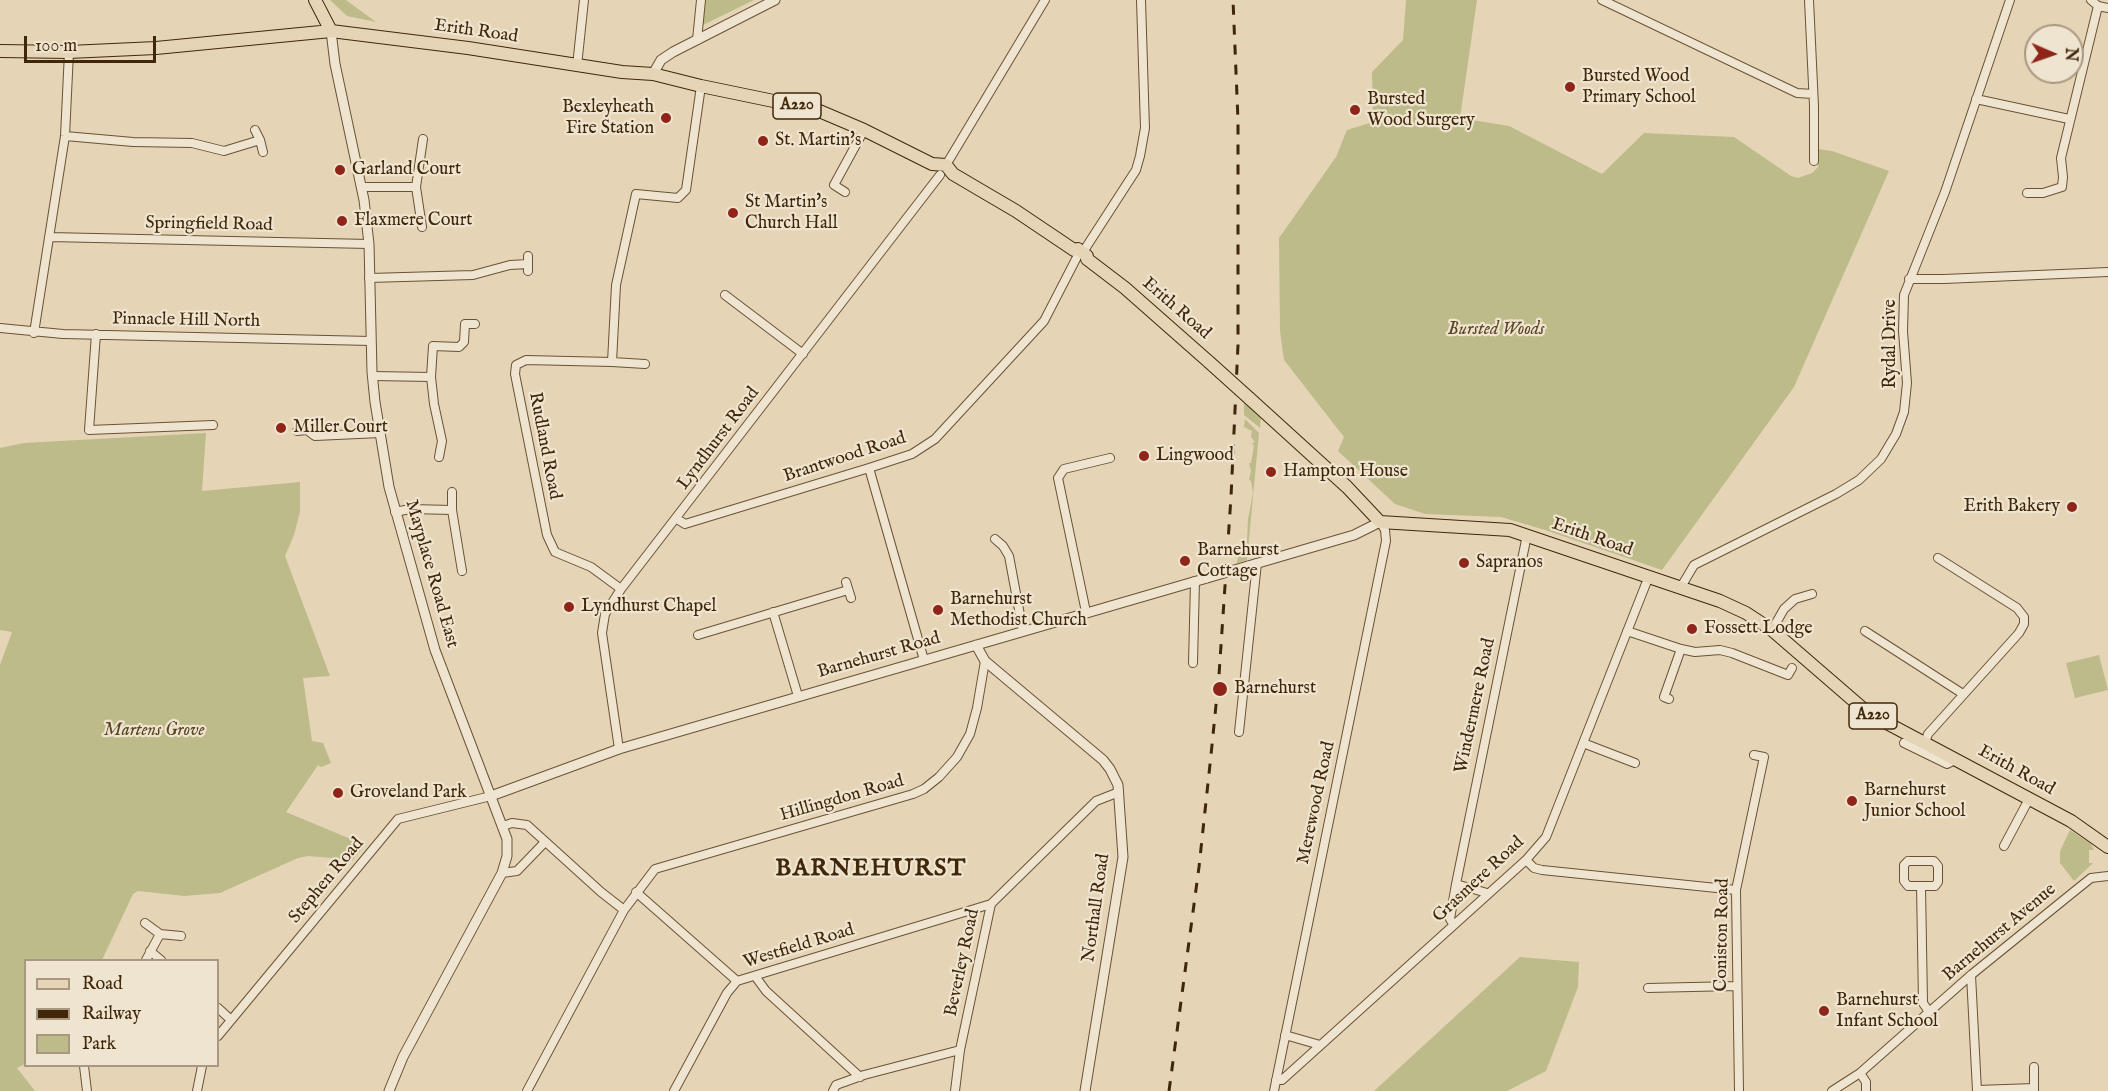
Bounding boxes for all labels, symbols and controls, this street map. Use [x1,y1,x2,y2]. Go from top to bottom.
street label: Erith Road [433,15,519,49]
scale bar [27,24,159,62]
north arrow [2024,24,2084,84]
text: 100 m [35,35,77,58]
text: N [2060,47,2080,62]
place label: Bursted Wood Primary School [1582,66,1696,109]
marker: Bursted Wood Primary School [1563,80,1577,94]
place label: Bursted Wood Surgery [1367,89,1475,132]
road number: A220 [773,93,821,119]
place label: Bexleyheath Fire Station [562,97,654,140]
marker: Bursted Wood Surgery [1348,103,1362,117]
marker: Bexleyheath Fire Station [659,111,673,125]
place label: St. Martin's [775,130,861,152]
marker: St. Martin's [756,134,770,148]
place label: Garland Court [352,159,461,181]
marker: Garland Court [333,163,347,177]
place label: St Martin's Church Hall [745,192,838,234]
marker: St Martin's Church Hall [726,206,740,220]
place label: Flaxmere Court [354,210,472,232]
street label: Springfield Road [145,213,273,237]
marker: Flaxmere Court [335,214,349,228]
street label: Erith Road [1137,273,1215,345]
street label: Rydal Drive [1880,299,1902,389]
street label: Pinnacle Hill North [112,309,260,333]
park label: Bursted Woods [1448,319,1544,341]
street label: Lyndhurst Road [673,383,765,495]
street label: Rudland Road [523,390,565,502]
place label: Miller Court [293,417,388,439]
marker: Miller Court [274,421,288,435]
street label: Brantwood Road [781,428,909,488]
place label: Lingwood [1156,445,1234,467]
marker: Lingwood [1137,449,1151,463]
place label: Hampton House [1283,461,1408,483]
marker: Hampton House [1264,465,1278,479]
place label: Erith Bakery [1964,496,2060,518]
street label: Mayplace Road East [400,497,462,651]
marker: Erith Bakery [2065,500,2079,514]
street label: Erith Road [1549,514,1635,562]
place label: Barnehurst Cottage [1197,540,1279,582]
place label: Sapranos [1476,552,1543,574]
marker: Barnehurst Cottage [1178,554,1192,568]
marker: Sapranos [1457,556,1471,570]
place label: Barnehurst Methodist Church [950,589,1087,632]
place label: Lyndhurst Chapel [581,596,717,618]
marker: Lyndhurst Chapel [562,600,576,614]
marker: Barnehurst Methodist Church [931,603,945,617]
place label: Fossett Lodge [1704,618,1812,640]
marker: Fossett Lodge [1685,622,1699,636]
street label: Barnehurst Road [815,628,943,684]
street label: Windermere Road [1451,636,1501,776]
place label: Barnehurst [1234,678,1316,700]
marker: Barnehurst [1211,680,1229,698]
road number: A220 [1849,703,1897,729]
park label: Martens Grove [104,720,204,742]
street label: Merewood Road [1293,740,1341,866]
street label: Erith Road [1974,741,2058,801]
street label: Hillingdon Road [778,771,906,827]
place label: Barnehurst Junior School [1864,780,1965,822]
place label: Groveland Park [350,782,467,804]
marker: Groveland Park [331,786,345,800]
marker: Barnehurst Junior School [1845,794,1859,808]
street label: Grasmere Road [1429,832,1529,928]
street label: Stephen Road [285,834,369,928]
street label: Northall Road [1079,852,1115,964]
district label: BARNEHURST [775,856,967,884]
street label: Coniston Road [1711,878,1735,992]
street label: Barnehurst Avenue [1939,879,2061,987]
street label: Beverley Road [941,907,985,1019]
street label: Westfield Road [741,920,857,974]
legend [24,959,219,1067]
text: Road [82,973,123,996]
place label: Barnehurst Infant School [1836,990,1938,1032]
text: Railway [82,1003,141,1026]
marker: Barnehurst Infant School [1817,1004,1831,1018]
text: Park [82,1033,116,1056]

